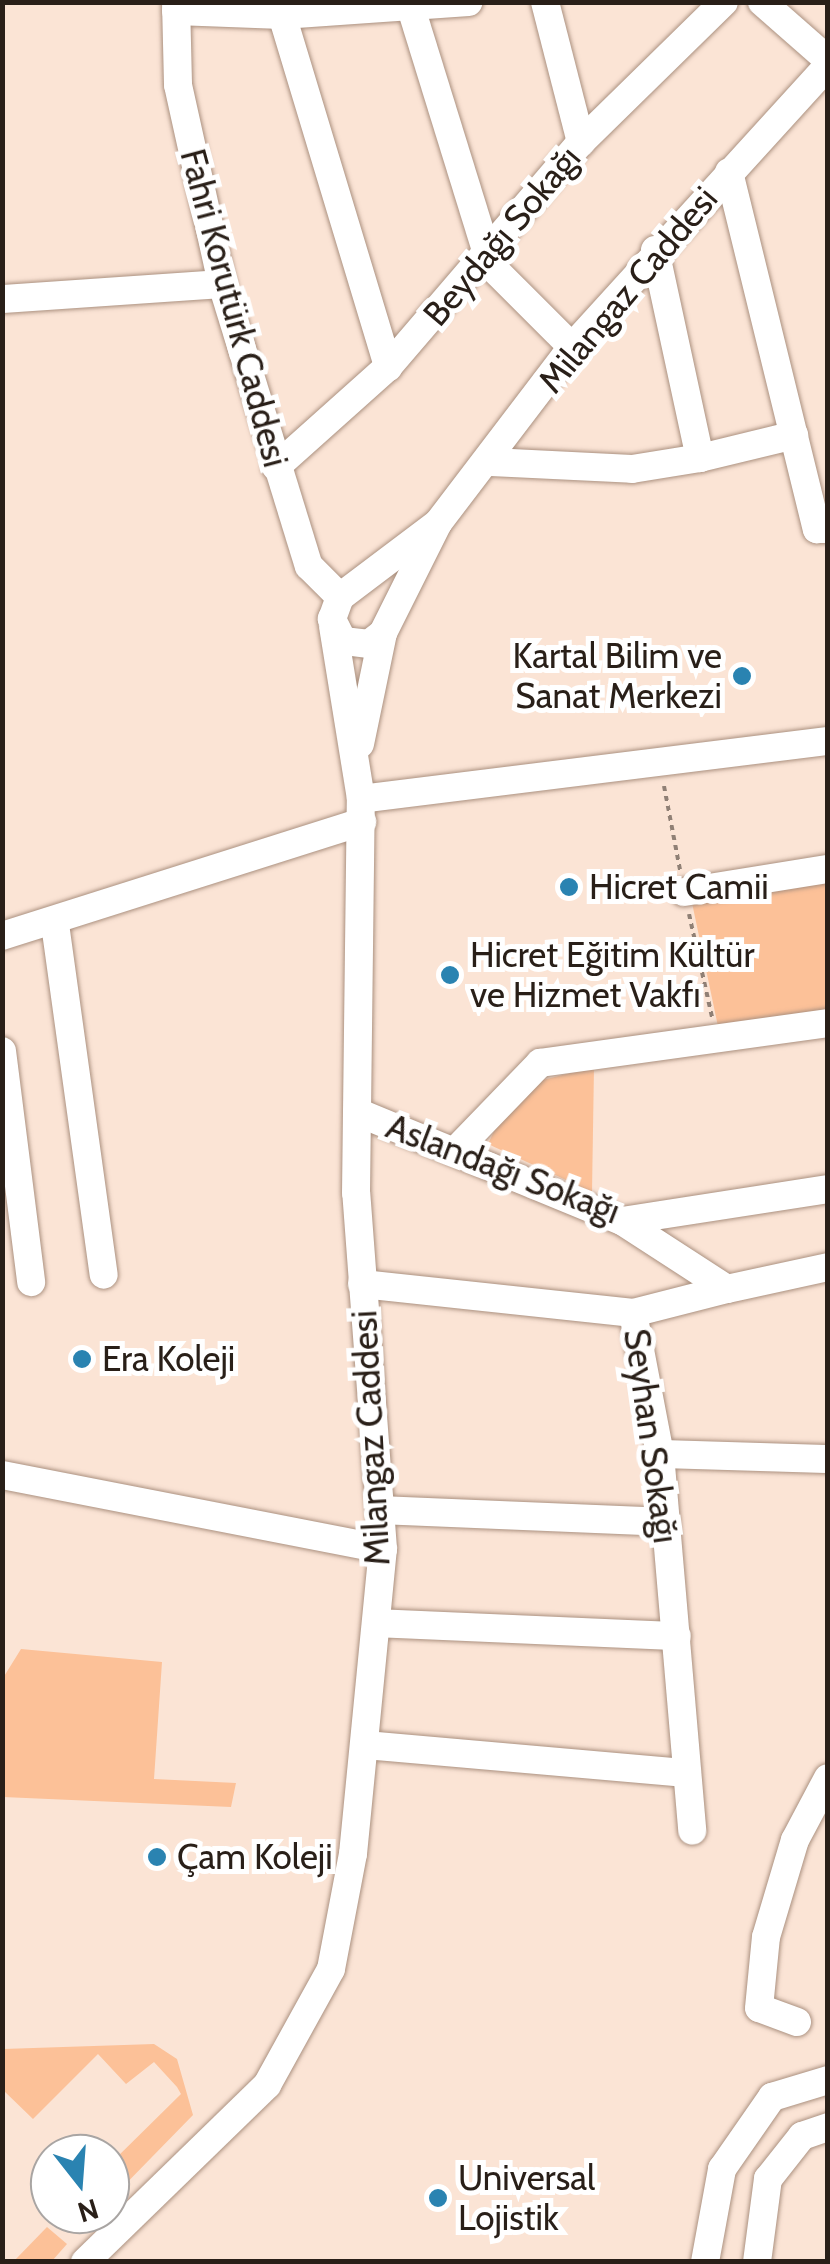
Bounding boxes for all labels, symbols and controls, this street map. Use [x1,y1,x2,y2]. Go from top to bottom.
street label: Beydağı Sokağı [415,138,589,334]
street label: Fahri Korutürk Caddesi [171,144,297,472]
street label: Milangaz Caddesi [530,179,726,401]
place label: Kartal Bilim ve Sanat Merkezi [512,635,722,717]
marker: Kartal Bilim ve Sanat Merkezi [731,665,753,687]
place label: Hicret Camii [589,866,769,908]
marker: Hicret Camii [558,876,580,898]
place label: Hicret Eğitim Kültür ve Hizmet Vakfı [470,934,755,1016]
marker: Hicret Eğitim Kültür ve Hizmet Vakfı [439,964,461,986]
street label: Aslandağı Sokağı [380,1105,626,1233]
street label: Milangaz Caddesi [343,1309,399,1567]
street label: Seyhan Sokağı [615,1326,687,1546]
place label: Era Koleji [102,1338,235,1380]
marker: Era Koleji [71,1348,93,1370]
place label: Çam Koleji [177,1836,333,1878]
marker: Çam Koleji [146,1846,168,1868]
north arrow [30,2134,130,2234]
place label: Universal Lojistik [458,2157,595,2239]
marker: Universal Lojistik [427,2187,449,2209]
text: N [74,2192,103,2230]

